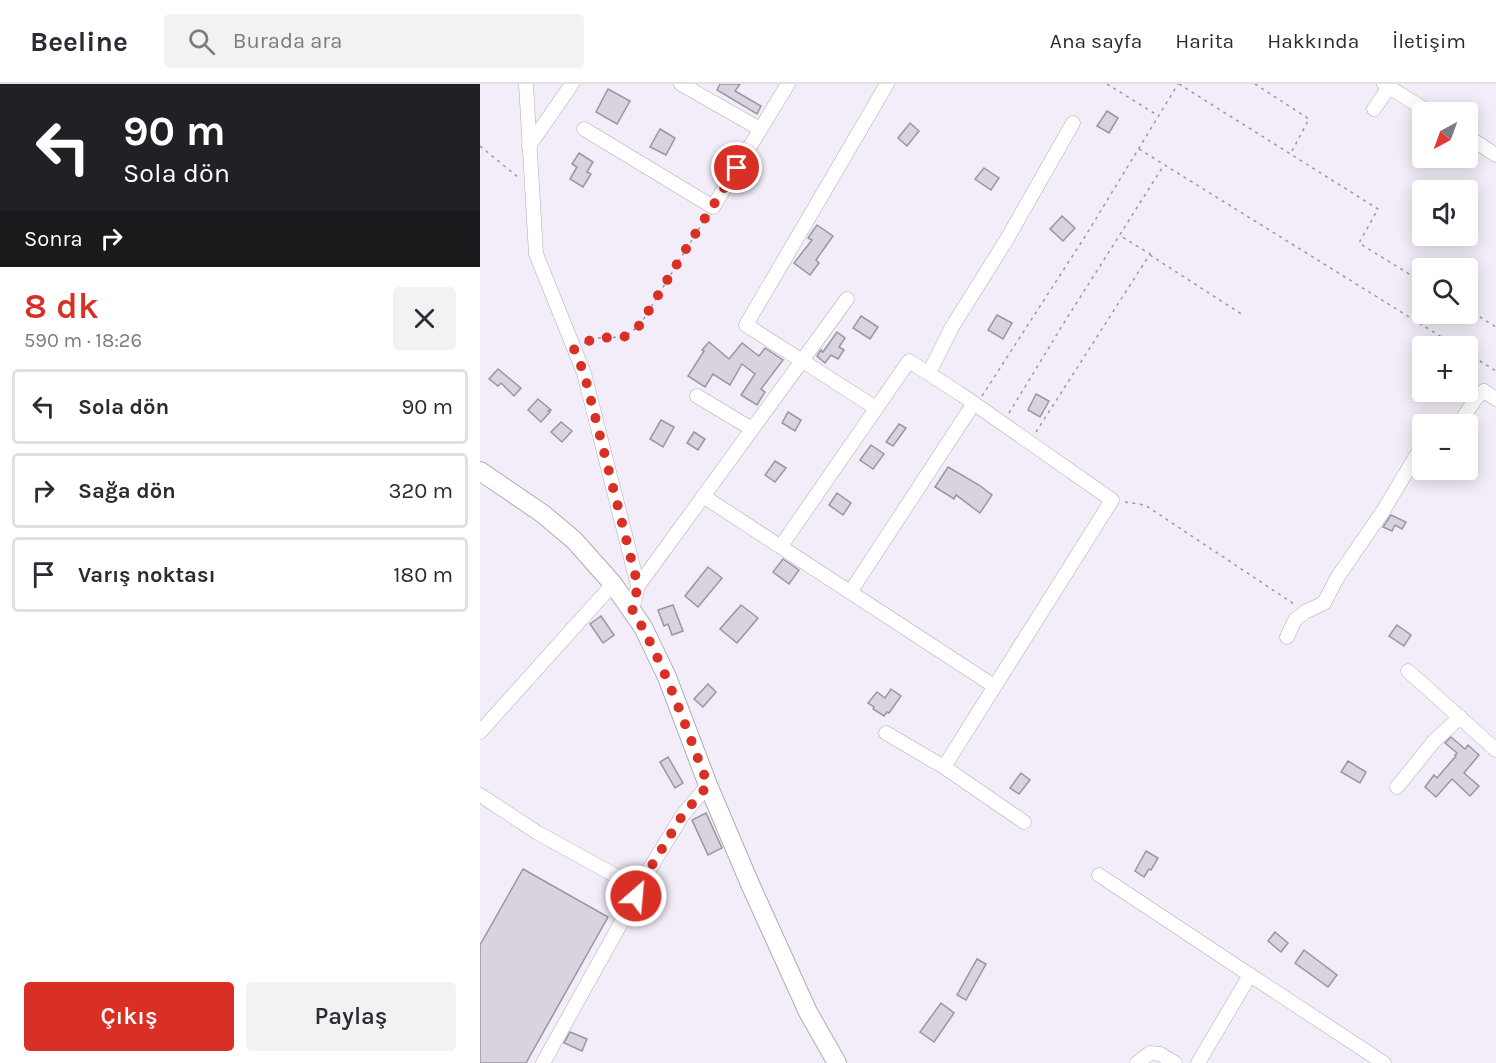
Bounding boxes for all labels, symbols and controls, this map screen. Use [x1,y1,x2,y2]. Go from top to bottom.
search box [164,14,584,68]
text: Beeline [30,25,128,58]
icon: search [185,25,218,58]
text: Burada ara [233,28,342,54]
text: Ana sayfa [1050,29,1142,53]
text: Harita [1175,29,1234,53]
text: Hakkında [1267,29,1359,53]
text: İletişim [1392,29,1466,53]
north arrow [1412,102,1478,168]
map controls [1412,102,1478,480]
text: 90 m [123,106,226,156]
icon: left [24,108,102,186]
pin [711,142,762,193]
icon: arrive [720,151,753,184]
text: Sola dön [123,157,230,189]
button: sound [1412,180,1478,246]
icon: right [95,222,128,255]
text: Sonra [24,226,83,252]
button: search [1412,258,1478,324]
text: 8 dk [24,285,99,327]
button: close [393,287,456,350]
text: 590 m · 18:26 [24,329,142,352]
button: + [1412,336,1478,402]
icon: left [27,390,60,423]
text: Sola dön [78,394,169,420]
text: 90 m [401,394,453,420]
button: − [1412,414,1478,480]
icon: right [27,474,60,507]
text: Sağa dön [78,478,176,504]
text: 320 m [388,478,453,504]
icon: arrive [27,558,60,591]
text: Varış noktası [78,562,216,588]
text: 180 m [393,562,453,588]
position arrow [604,864,668,928]
button: Çıkış [24,982,234,1051]
button: Paylaş [246,982,456,1051]

